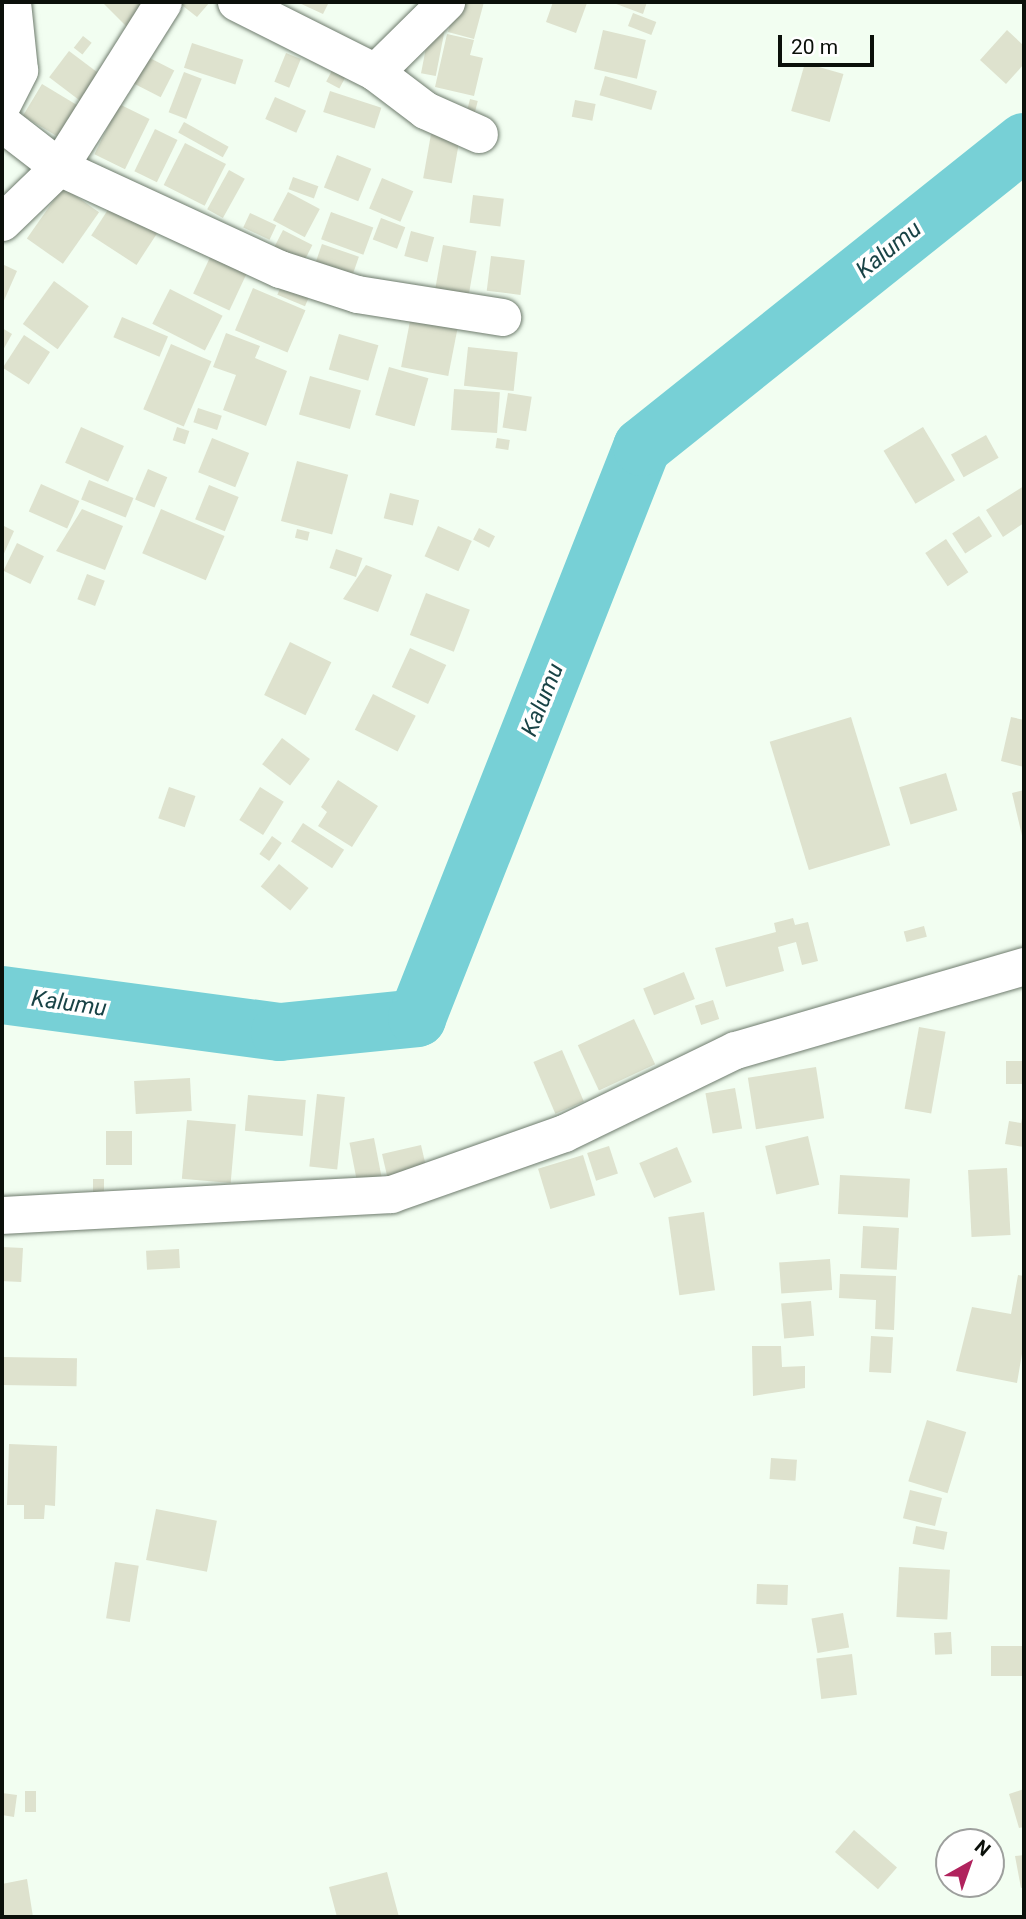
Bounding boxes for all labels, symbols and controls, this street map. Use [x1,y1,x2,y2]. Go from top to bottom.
scale bar [781,21,877,65]
text: 20 m [791,35,838,59]
water label: Kalumu [851,215,927,285]
water label: Kalumu [516,660,570,740]
water label: Kalumu [30,985,108,1023]
north arrow [935,1828,1005,1898]
text: N [970,1835,995,1861]

